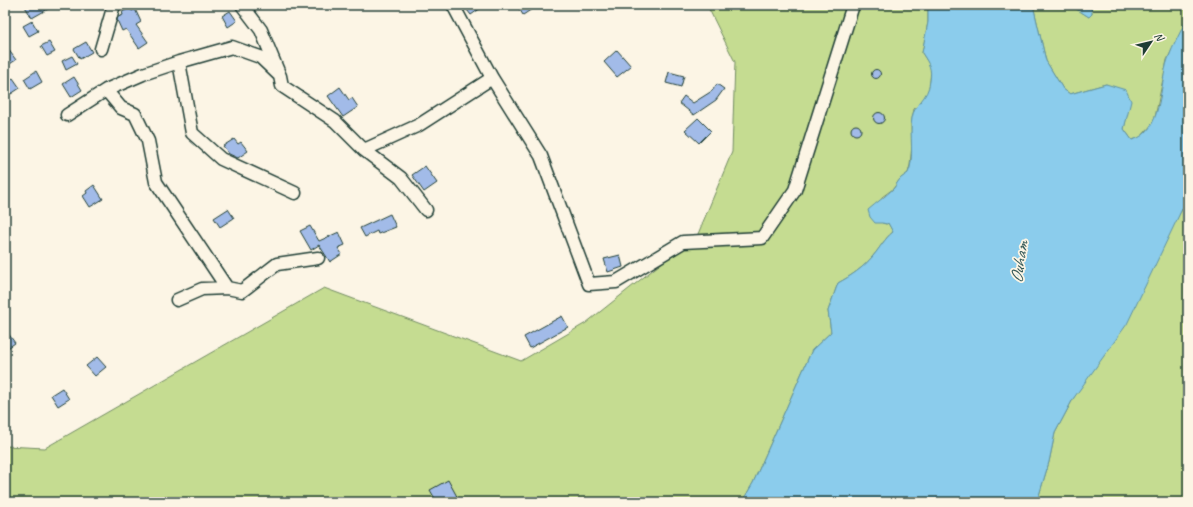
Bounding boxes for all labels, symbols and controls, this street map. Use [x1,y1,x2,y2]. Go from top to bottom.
north arrow [1131,22,1171,62]
text: N [1152,29,1168,45]
water label: Ouham [1005,237,1033,285]

